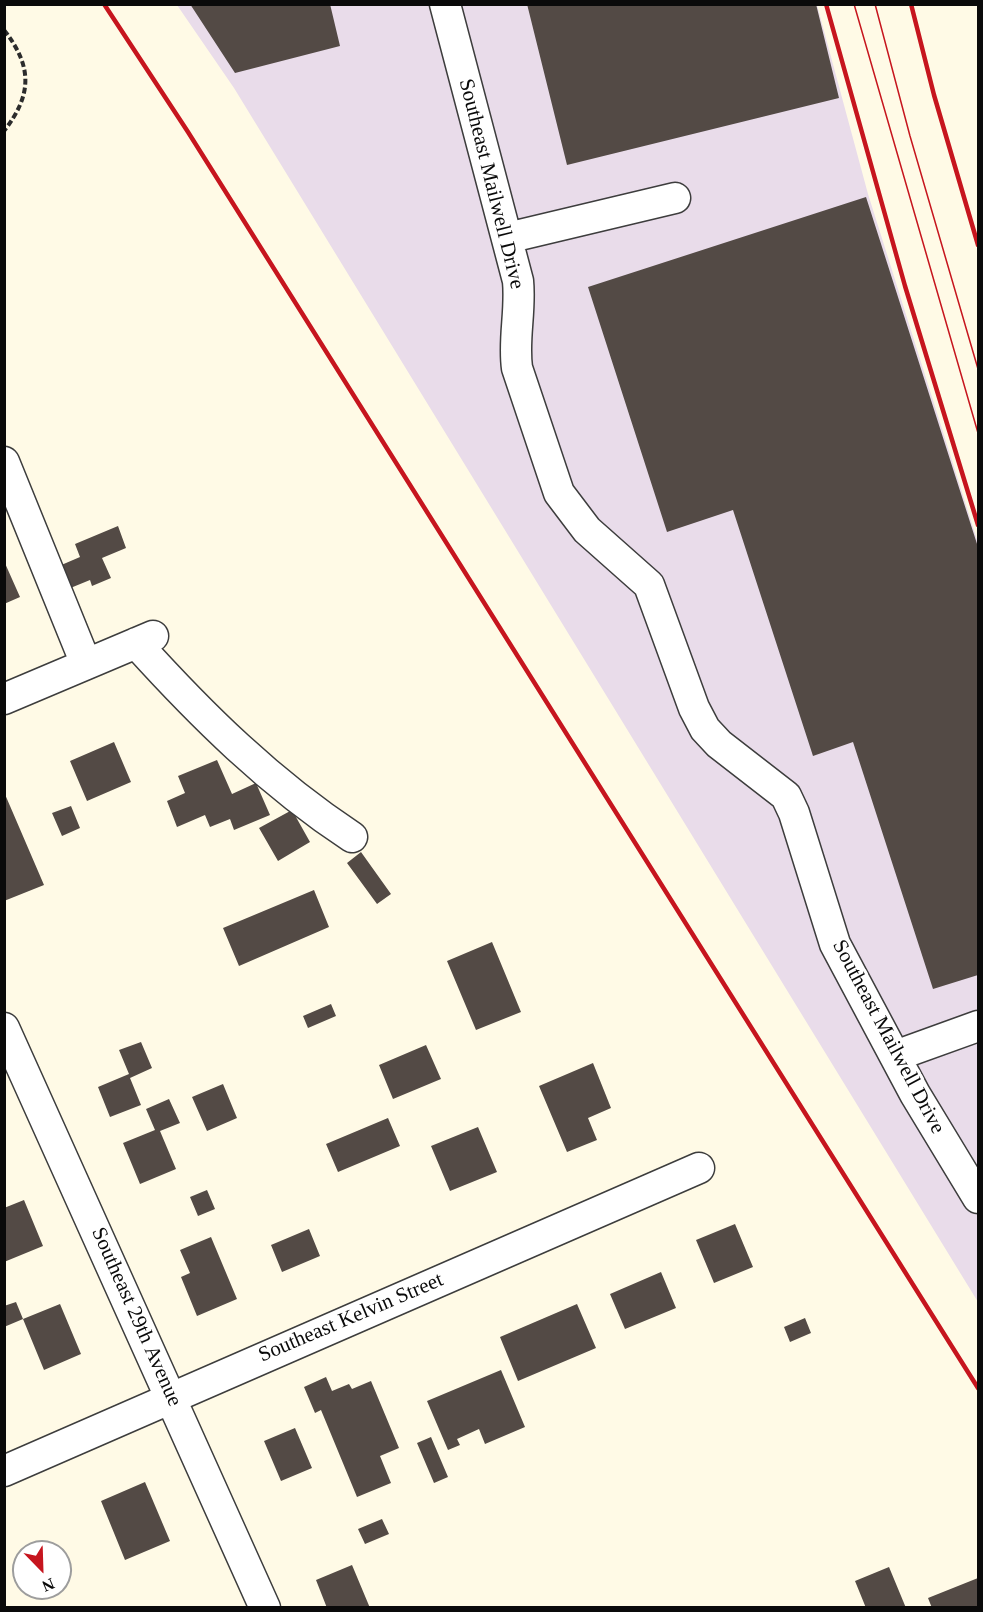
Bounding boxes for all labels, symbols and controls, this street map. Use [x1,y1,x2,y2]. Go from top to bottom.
street label: Southeast Mailwell Drive [453,76,529,292]
street label: Southeast Mailwell Drive [826,936,950,1138]
street label: Southeast 29th Avenue [85,1224,187,1410]
street label: Southeast Kelvin Street [255,1268,447,1368]
north arrow [12,1540,72,1600]
text: N [40,1575,57,1595]

